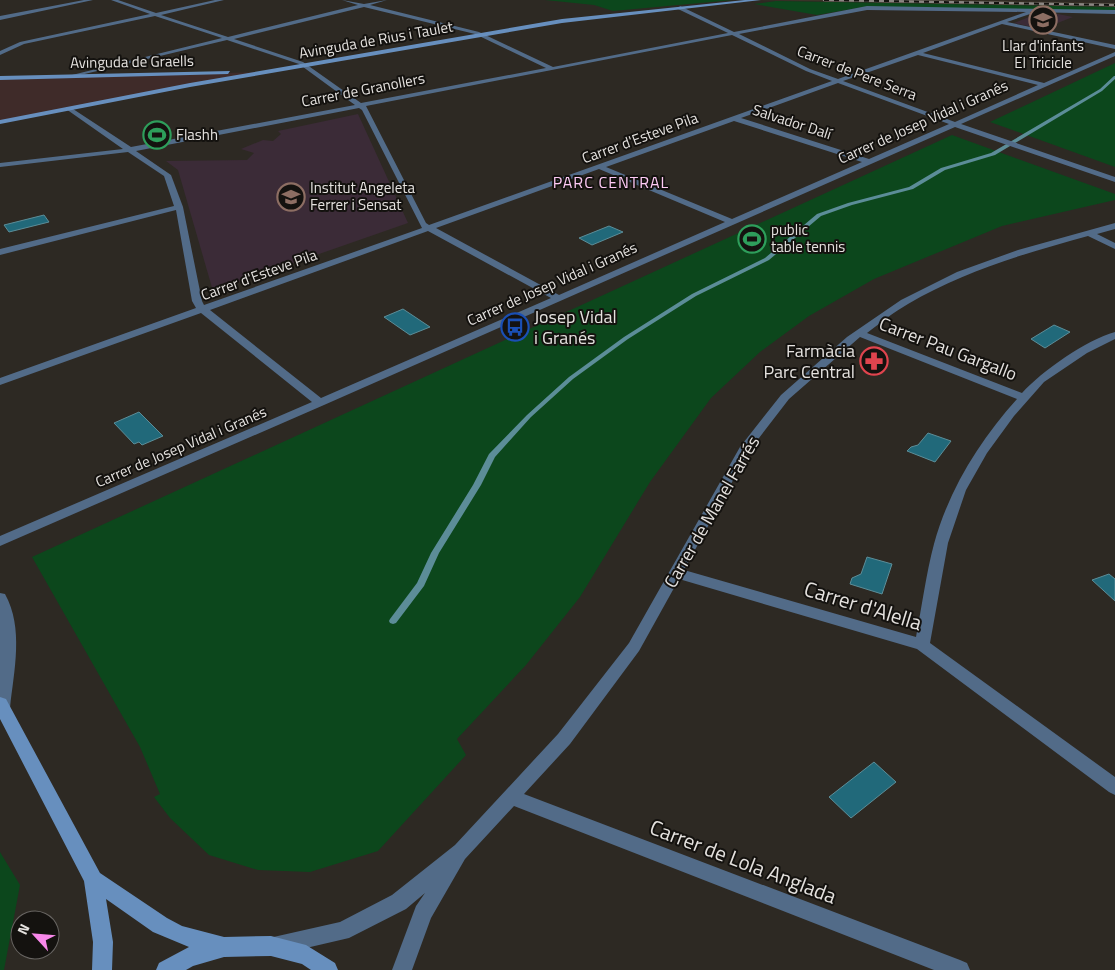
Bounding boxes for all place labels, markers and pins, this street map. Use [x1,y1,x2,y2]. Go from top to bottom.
school or university icon: Llar d'infants El Tricicle [1028,5,1058,35]
place label: Llar d'infants El Tricicle [1002,34,1084,74]
sports icon: Flashh [142,120,172,150]
place label: Flashh [176,123,218,146]
place label: Institut Angeleta Ferrer i Sensat [310,176,416,216]
school or university icon: Institut Angeleta Ferrer i Sensat [276,182,306,212]
place label: public table tennis [771,218,845,258]
sports icon: public table tennis [737,224,767,254]
place label: Josep Vidal i Granés [534,306,617,348]
bus stop icon: Josep Vidal i Granés [500,312,530,342]
place label: Farmàcia Parc Central [764,337,855,385]
pharmacy icon: Farmàcia Parc Central [859,346,889,376]

